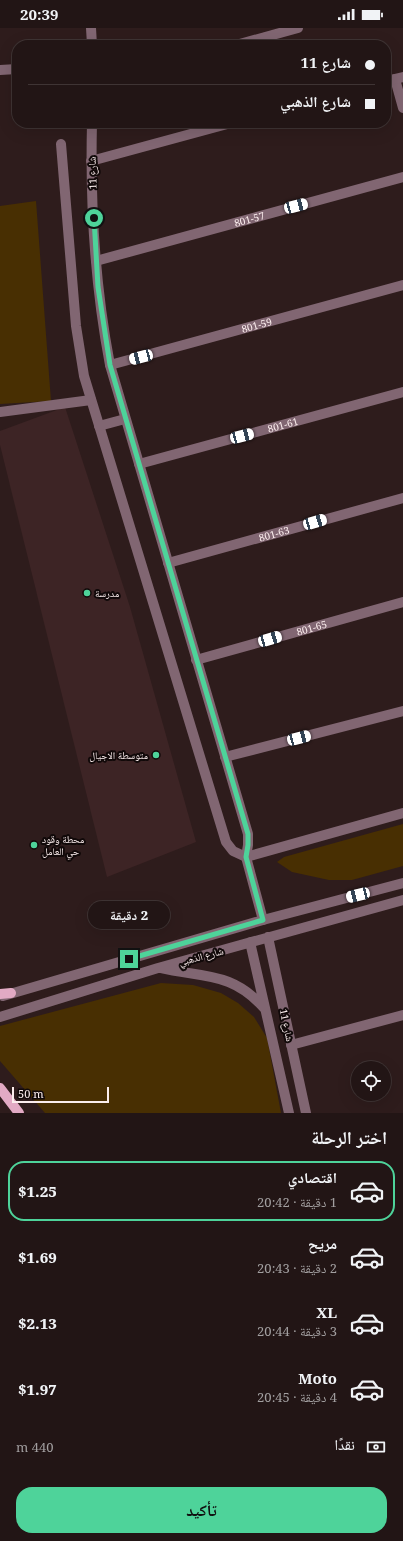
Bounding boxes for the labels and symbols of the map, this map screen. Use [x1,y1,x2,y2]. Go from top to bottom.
street label: شارع 11 [84,156,100,190]
car [283,197,309,215]
street label: 801-57 [233,208,267,230]
route start [85,209,103,227]
street label: 801-59 [240,314,273,336]
car [128,348,154,366]
street label: 801-61 [266,414,300,436]
car [229,427,255,445]
car [302,513,328,531]
street label: 801-63 [257,523,291,545]
place label: مدرسة [95,586,120,600]
marker: مدرسة [82,588,92,598]
street label: 801-65 [295,617,328,639]
car [257,630,283,648]
car [286,729,312,747]
place label: متوسطة الاجيال [89,748,148,762]
marker: متوسطة الاجيال [151,750,161,760]
place label: محطة وقود حي العامل [42,832,85,860]
marker: محطة وقود حي العامل [29,840,39,850]
car [345,886,371,904]
callout: 2 دقيقة [88,901,170,929]
street label: شارع الذهبي [177,943,226,970]
route end [120,950,138,968]
street label: شارع 11 [277,1007,297,1043]
scale bar [12,1085,109,1104]

